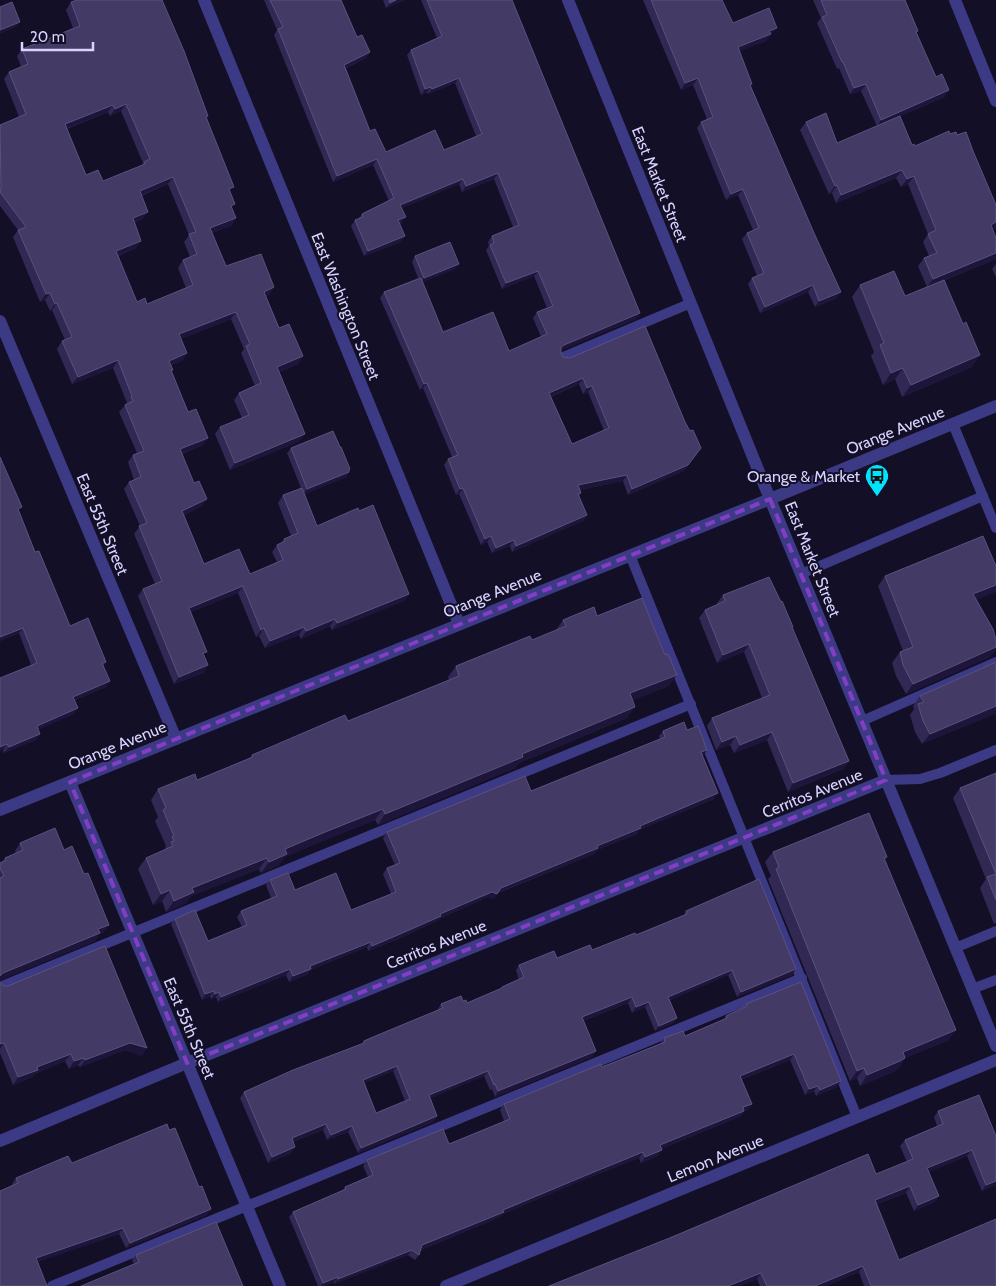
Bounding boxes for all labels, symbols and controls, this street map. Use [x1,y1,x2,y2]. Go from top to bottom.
scale bar [22,20,94,52]
text: 20 m [30,28,65,46]
street label: East Market Street [628,124,692,245]
street label: East Washington Street [307,230,384,383]
street label: Orange Avenue [843,402,947,459]
bus stop icon: Orange & Market [864,463,890,497]
place label: Orange & Market [747,467,861,486]
street label: East 55th Street [73,471,133,578]
street label: East Market Street [781,499,845,620]
street label: Orange Avenue [440,565,544,622]
street label: Orange Avenue [65,717,169,774]
street label: Cerritos Avenue [759,765,865,822]
street label: Cerritos Avenue [383,916,489,973]
street label: East 55th Street [160,975,220,1082]
street label: Lemon Avenue [664,1131,766,1186]

